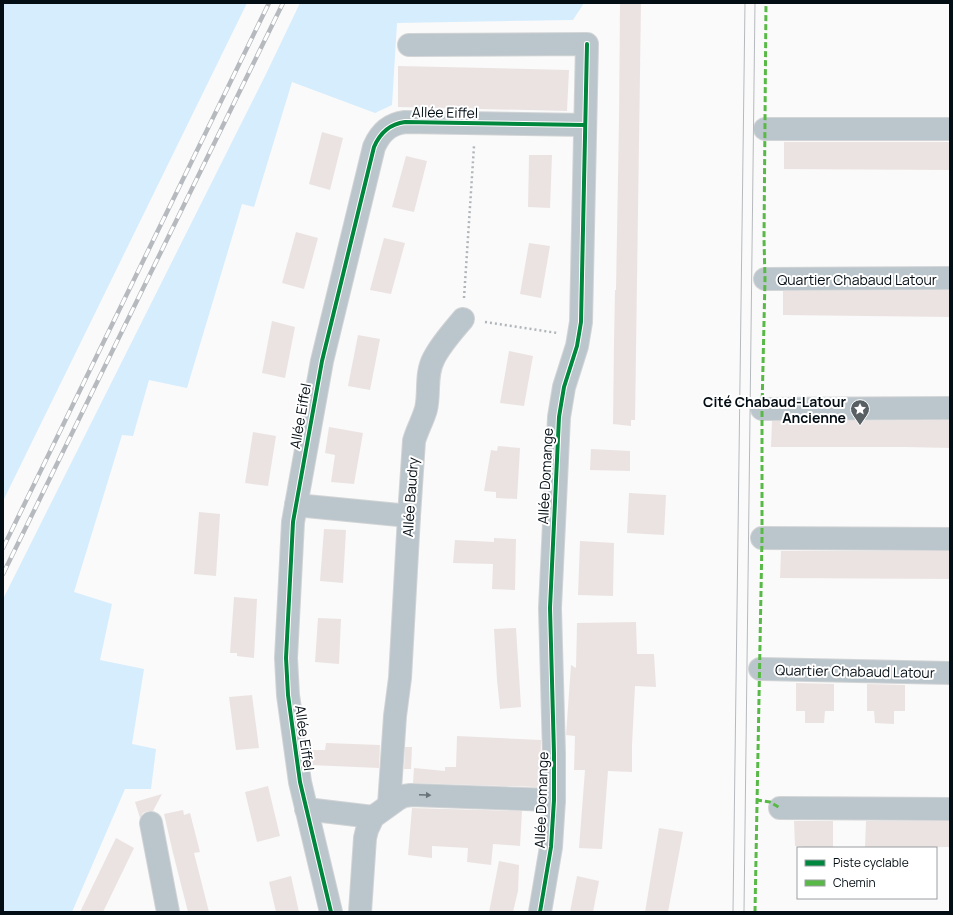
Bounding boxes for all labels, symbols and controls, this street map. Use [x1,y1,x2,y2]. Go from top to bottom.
street label: Allée Eiffel [412,102,478,122]
street label: Quartier Chabaud Latour [777,270,937,289]
street label: Allée Eiffel [285,382,315,450]
place label: Cité Chabaud-Latour Ancienne [703,392,846,427]
place icon: Cité Chabaud-Latour Ancienne [849,398,871,426]
street label: Allée Domange [533,427,557,525]
street label: Allée Baudry [398,456,422,538]
street label: Quartier Chabaud Latour [775,660,935,682]
street label: Allée Eiffel [291,704,319,772]
street label: Allée Domange [530,751,552,849]
one-way arrow [419,792,431,799]
legend [797,847,937,899]
text: Piste cyclable [833,854,909,871]
text: Chemin [833,874,876,891]

